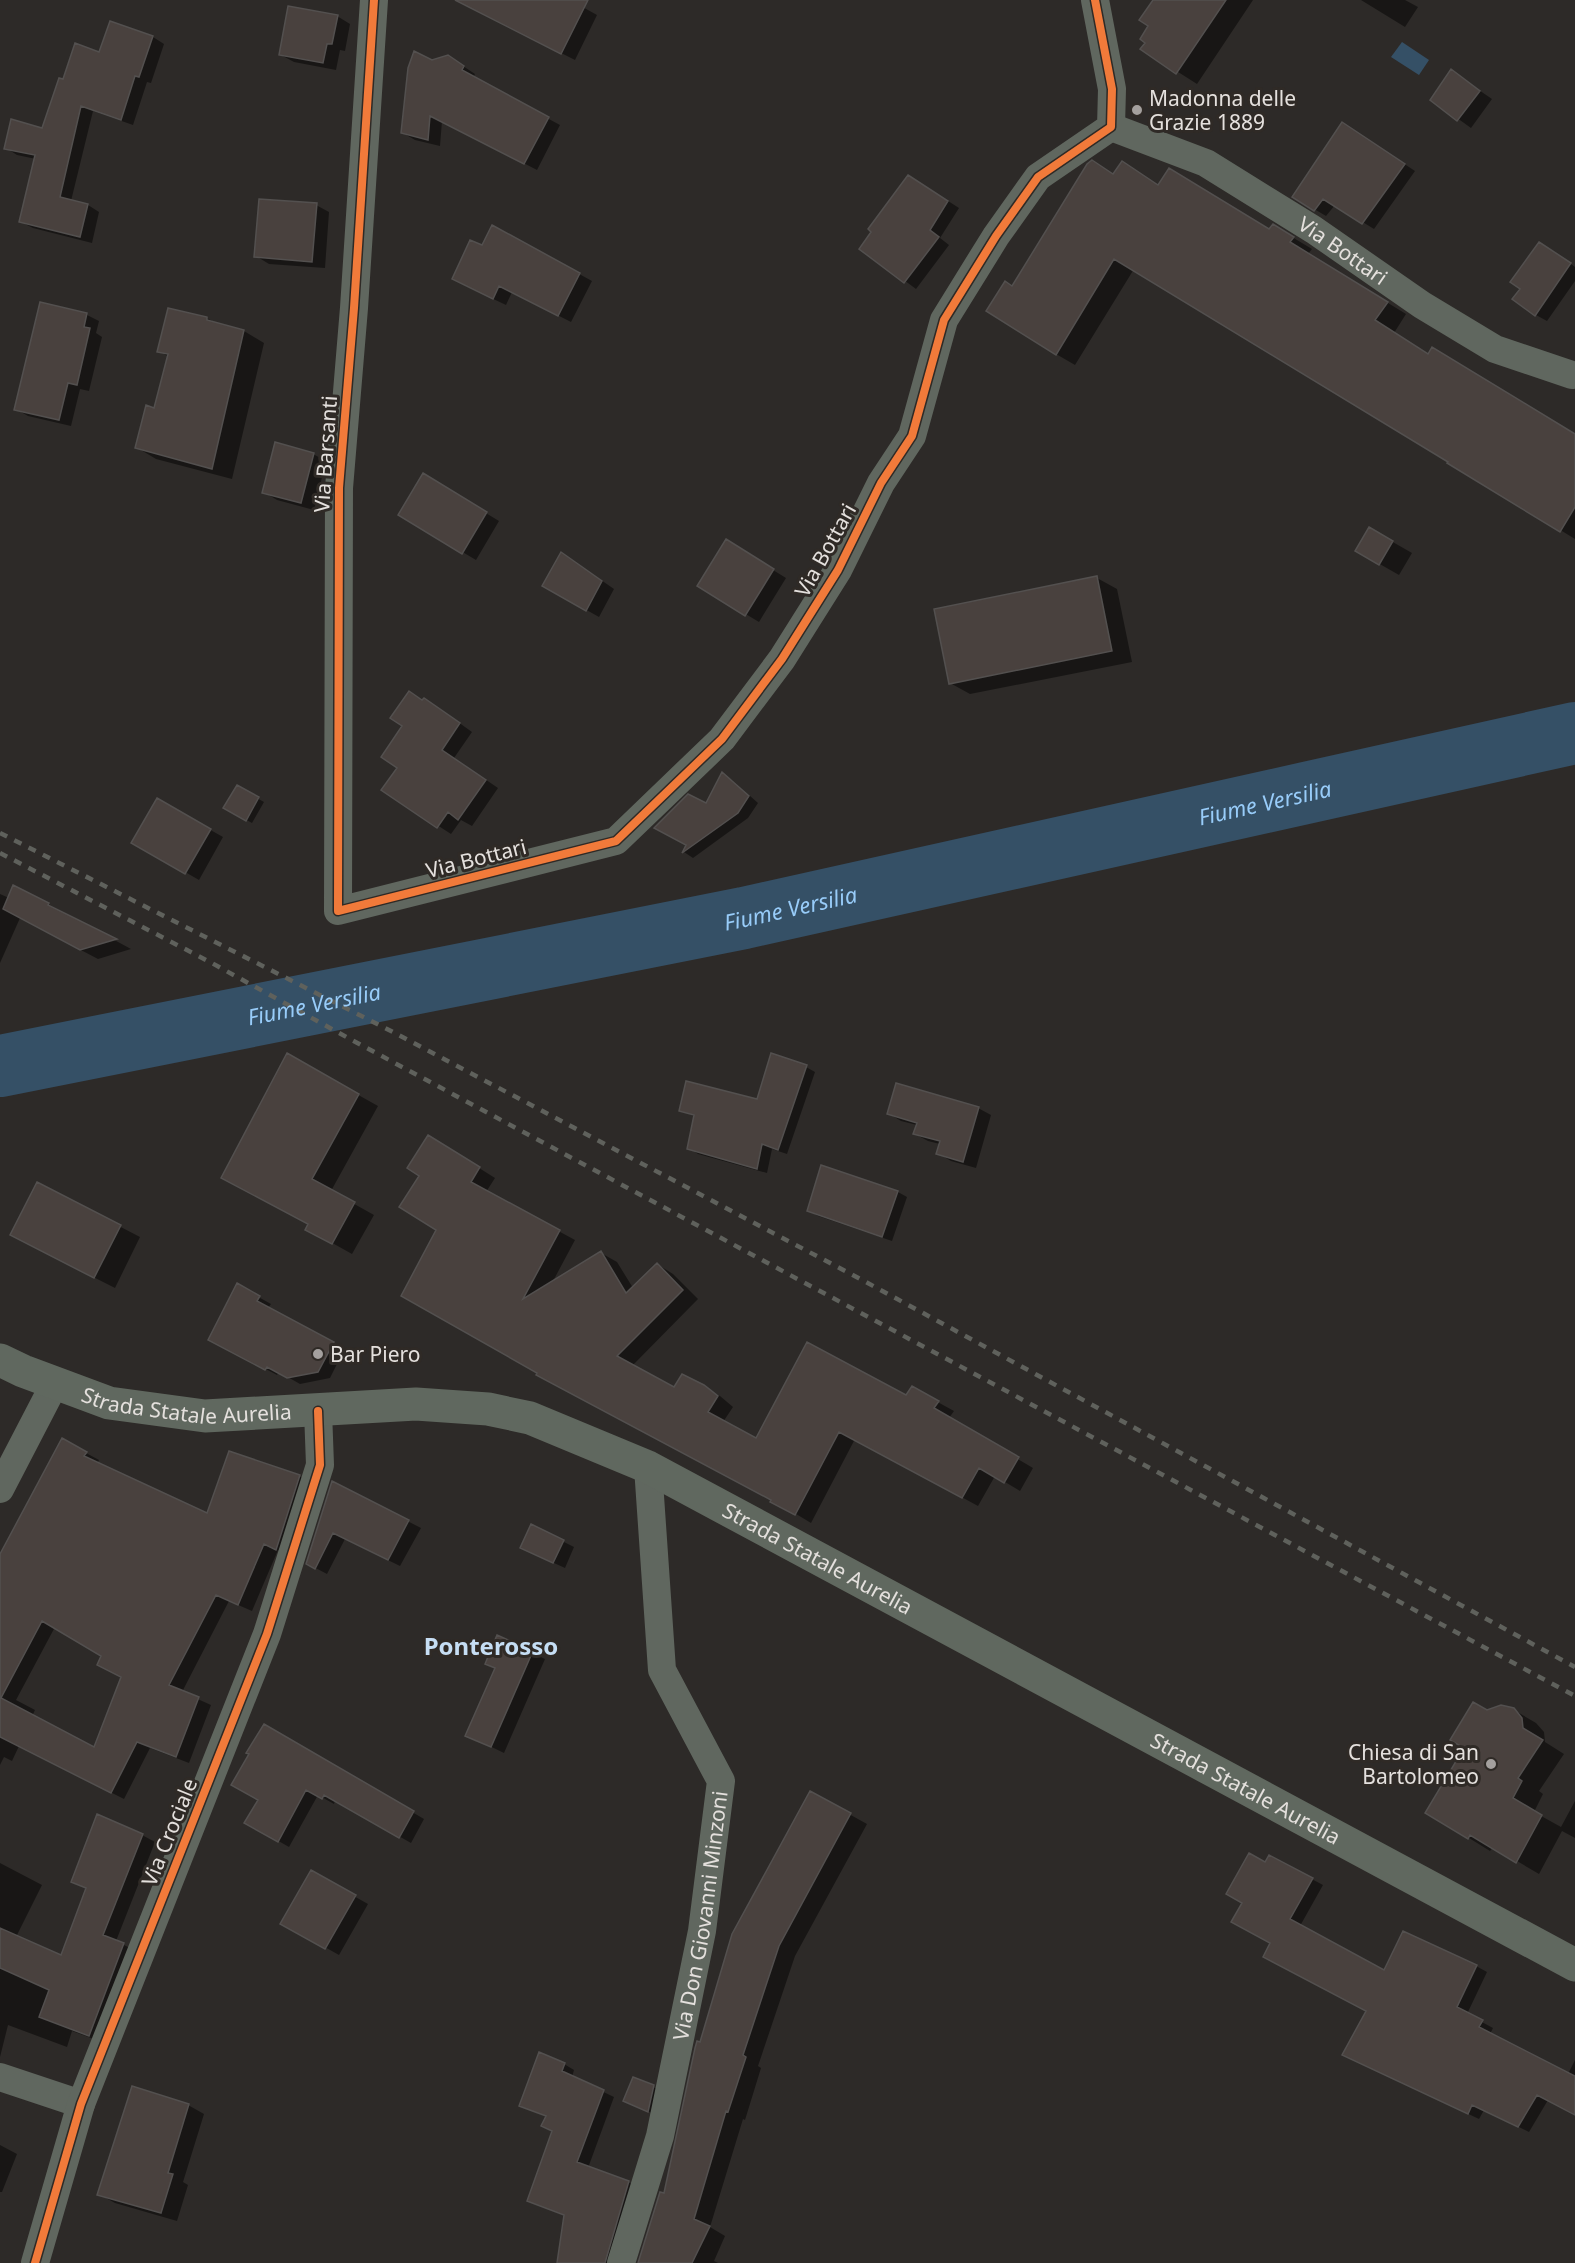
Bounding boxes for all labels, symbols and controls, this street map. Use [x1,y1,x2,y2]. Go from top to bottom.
place label: Madonna delle Grazie 1889 [1149,84,1296,136]
marker: Madonna delle Grazie 1889 [1130,103,1144,117]
street label: Via Bottari [1293,210,1393,291]
street label: Via Barsanti [307,395,343,513]
street label: Via Bottari [788,498,862,602]
water label: Fiume Versilia [1195,773,1335,831]
street label: Via Bottari [423,832,529,884]
water label: Fiume Versilia [721,878,860,937]
water label: Fiume Versilia [244,976,384,1031]
place label: Bar Piero [330,1340,421,1368]
marker: Bar Piero [311,1347,325,1361]
street label: Strada Statale Aurelia [78,1380,292,1430]
street label: Strada Statale Aurelia [718,1496,917,1621]
district label: Ponterosso [424,1629,558,1662]
street label: Strada Statale Aurelia [1146,1726,1346,1851]
place label: Chiesa di San Bartolomeo [1348,1738,1479,1790]
marker: Chiesa di San Bartolomeo [1484,1757,1498,1771]
street label: Via Crociale [135,1774,203,1890]
street label: Via Don Giovanni Minzoni [666,1789,734,2043]

